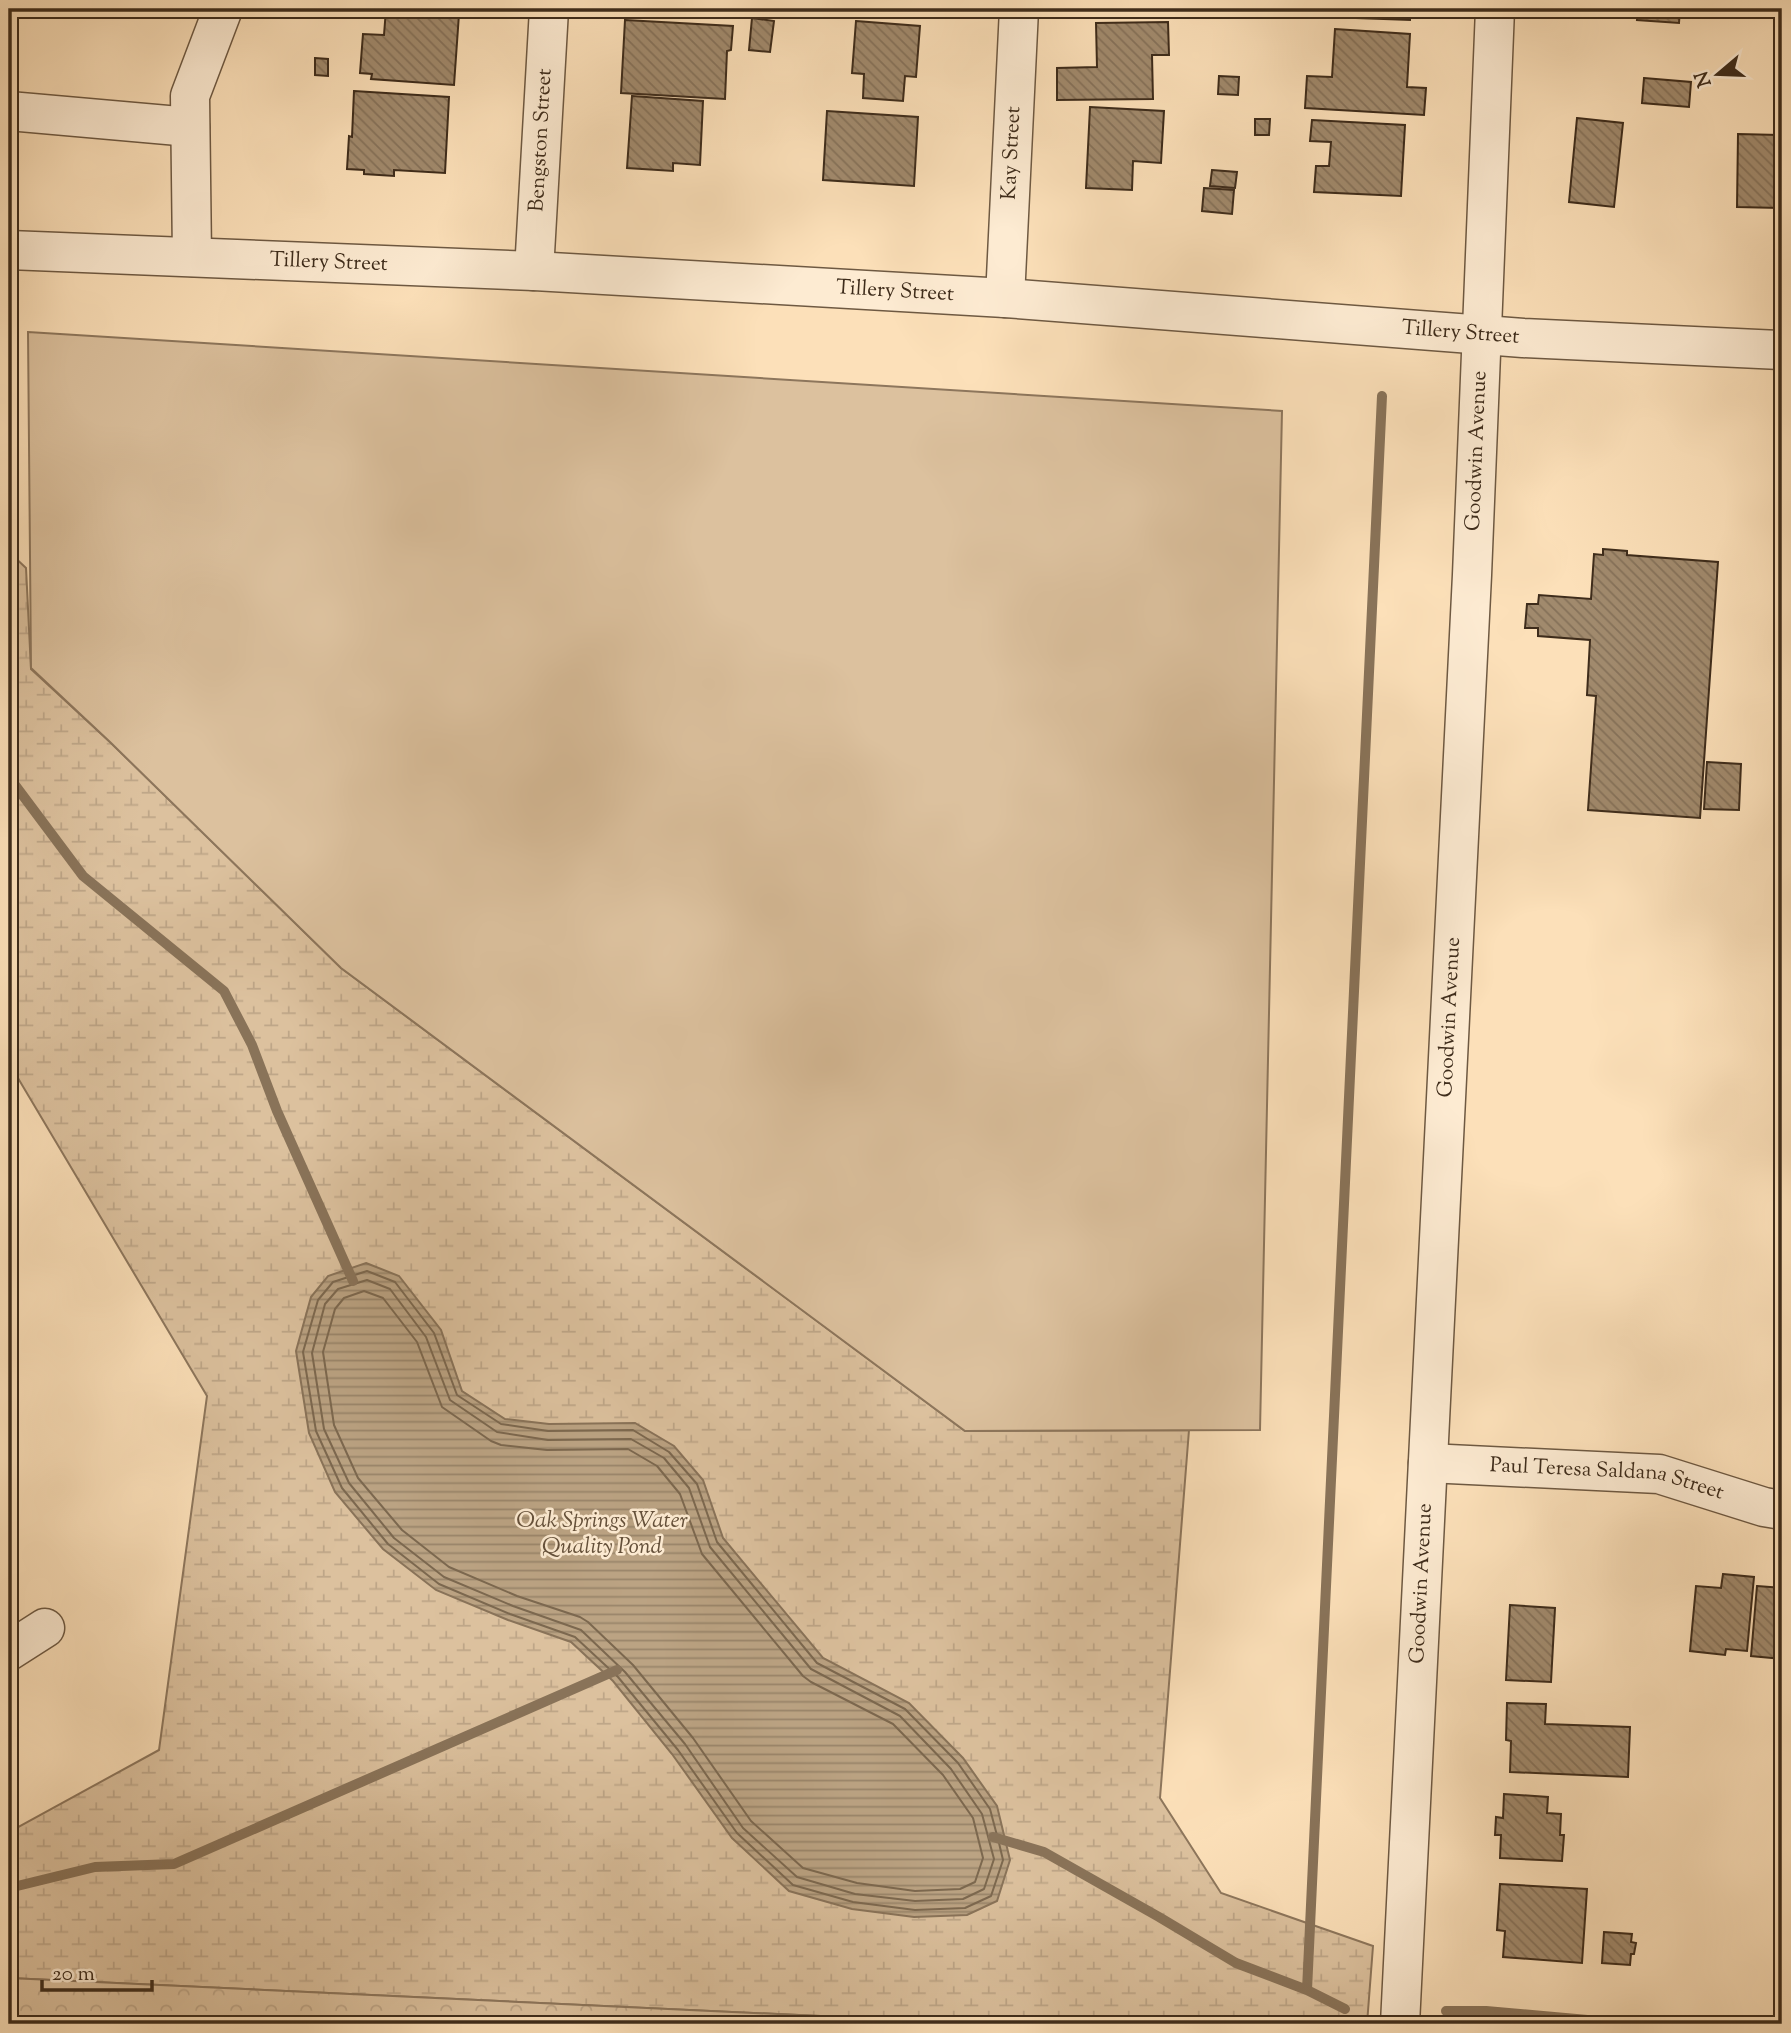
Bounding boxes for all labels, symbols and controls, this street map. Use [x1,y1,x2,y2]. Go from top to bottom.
north arrow [1682,38,1752,108]
text: N [1689,67,1720,90]
street label: Bengston Street [522,68,561,213]
street label: Kay Street [995,106,1029,201]
street label: Tillery Street [269,245,388,280]
street label: Tillery Street [835,273,955,310]
street label: Tillery Street [1400,314,1520,353]
street label: Goodwin Avenue [1459,370,1495,532]
street label: Goodwin Avenue [1431,936,1469,1098]
street label: Paul Teresa Saldana Street [1489,1451,1727,1508]
street label: Goodwin Avenue [1403,1503,1441,1665]
water label: Oak Springs Water Quality Pond [516,1505,688,1564]
scale bar [42,1949,152,1993]
text: 20 m [52,1960,95,1990]

